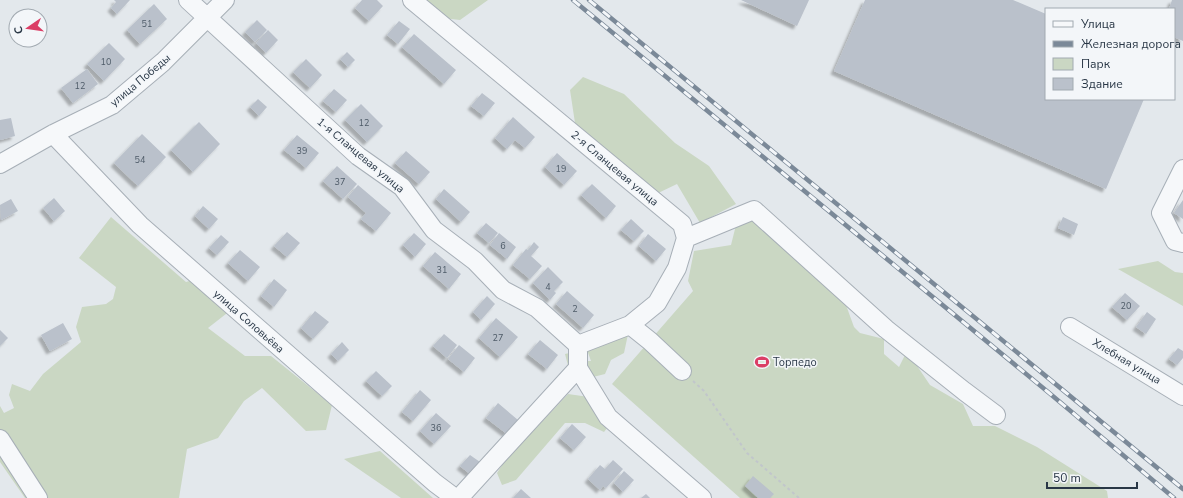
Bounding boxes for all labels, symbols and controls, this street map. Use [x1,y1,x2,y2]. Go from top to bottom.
north arrow [8,8,48,48]
legend [1045,8,1175,100]
text: Улица [1080,16,1115,32]
house number: 51 [142,18,152,30]
text: С [10,24,27,35]
text: Железная дорога [1081,36,1181,52]
street label: улица Победы [107,51,174,110]
house number: 10 [101,56,111,68]
text: Парк [1081,56,1111,72]
text: Здание [1081,76,1123,92]
house number: 12 [75,80,85,92]
street label: 1-я Сланцевая улица [314,114,408,197]
house number: 12 [359,117,369,129]
street label: 2-я Сланцевая улица [568,127,662,210]
house number: 39 [297,145,307,157]
house number: 54 [135,154,146,166]
house number: 19 [556,163,566,175]
house number: 37 [335,176,345,188]
house number: 6 [500,240,506,252]
house number: 31 [437,264,447,276]
house number: 4 [545,281,551,293]
street label: улица Соловьёва [210,286,287,356]
house number: 20 [1121,300,1131,312]
house number: 2 [572,303,578,315]
house number: 27 [493,332,503,344]
street label: Хлебная улица [1090,335,1164,388]
sports icon: Торпедо [754,354,770,370]
place label: Торпедо [773,355,817,370]
house number: 36 [431,422,441,434]
scale bar [1047,464,1137,490]
text: 50 m [1053,470,1081,486]

